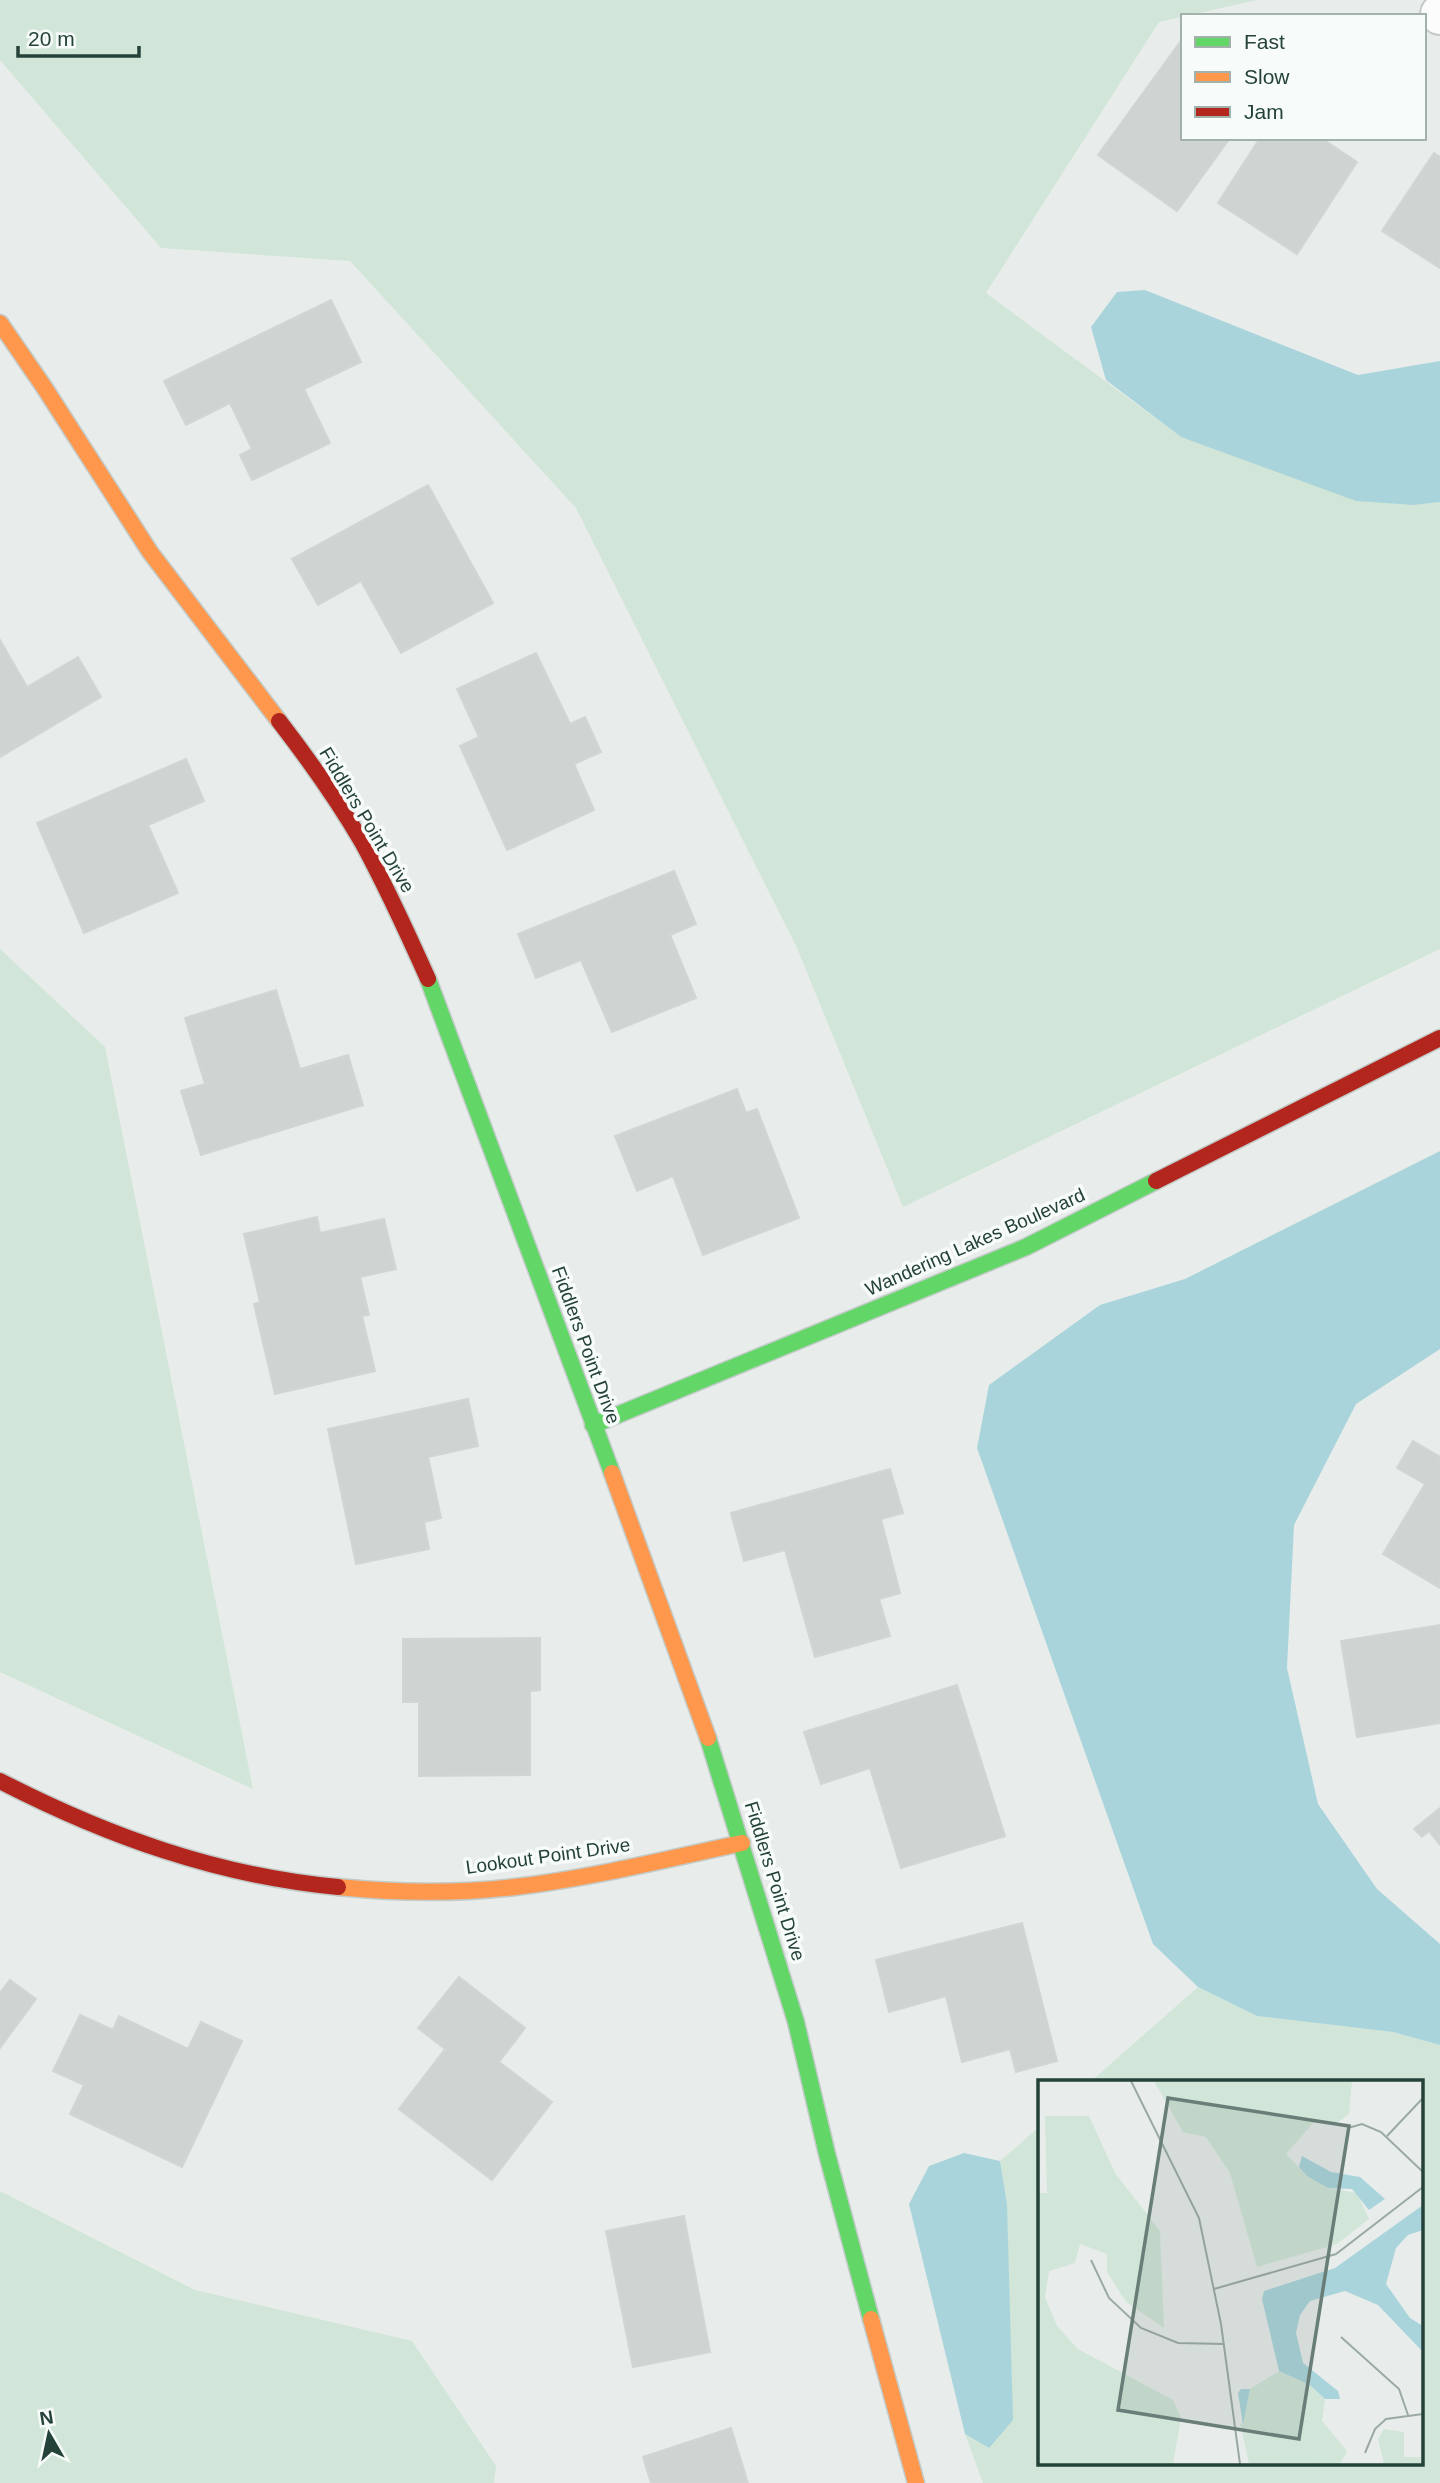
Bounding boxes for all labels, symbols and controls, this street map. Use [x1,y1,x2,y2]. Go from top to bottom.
scale bar [18,14,138,58]
legend [1181,14,1426,140]
text: 20 m [28,27,75,50]
text: Fast [1244,30,1285,53]
text: Slow [1244,65,1290,88]
text: Jam [1244,100,1284,123]
street label: Fiddlers Point Drive [315,744,419,896]
street label: Wandering Lakes Boulevard [862,1184,1088,1300]
street label: Fiddlers Point Drive [548,1264,624,1426]
street label: Fiddlers Point Drive [741,1799,809,1963]
street label: Lookout Point Drive [464,1834,632,1878]
inset map [1038,2080,1422,2466]
north arrow [14,2399,84,2469]
text: N [38,2406,55,2429]

